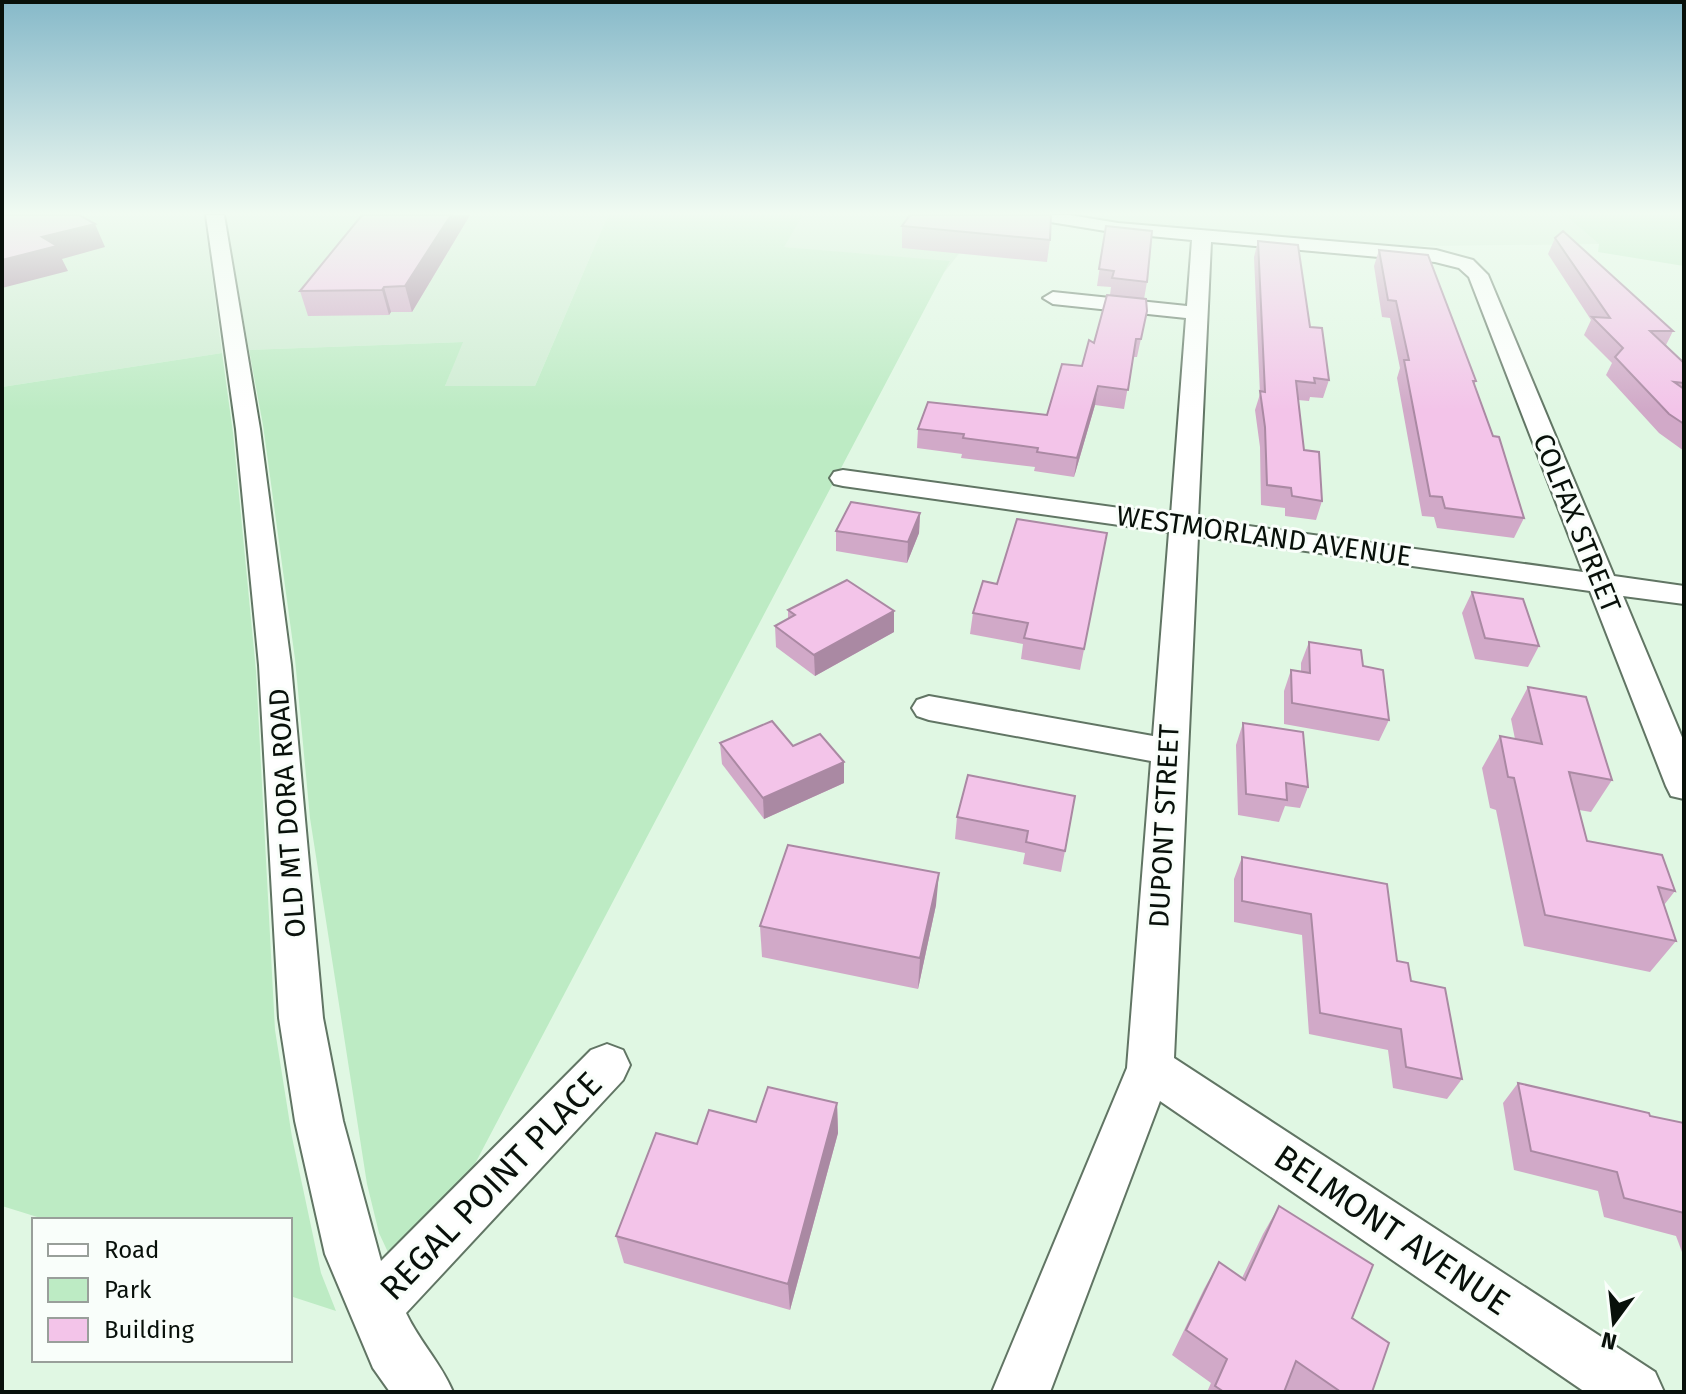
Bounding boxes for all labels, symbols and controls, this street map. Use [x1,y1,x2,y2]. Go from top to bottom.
street label: COLFAX STREET [1526,429,1628,618]
street label: WESTMORLAND AVENUE [1114,499,1414,573]
street label: OLD MT DORA ROAD [262,687,312,939]
street label: DUPONT STREET [1142,723,1186,929]
street label: REGAL POINT PLACE [372,1063,610,1309]
street label: BELMONT AVENUE [1267,1136,1517,1324]
legend [32,1218,292,1362]
text: Road [104,1236,159,1264]
text: Park [104,1276,152,1304]
north arrow [1574,1282,1654,1362]
text: Building [104,1316,194,1344]
text: N [1598,1326,1619,1356]

